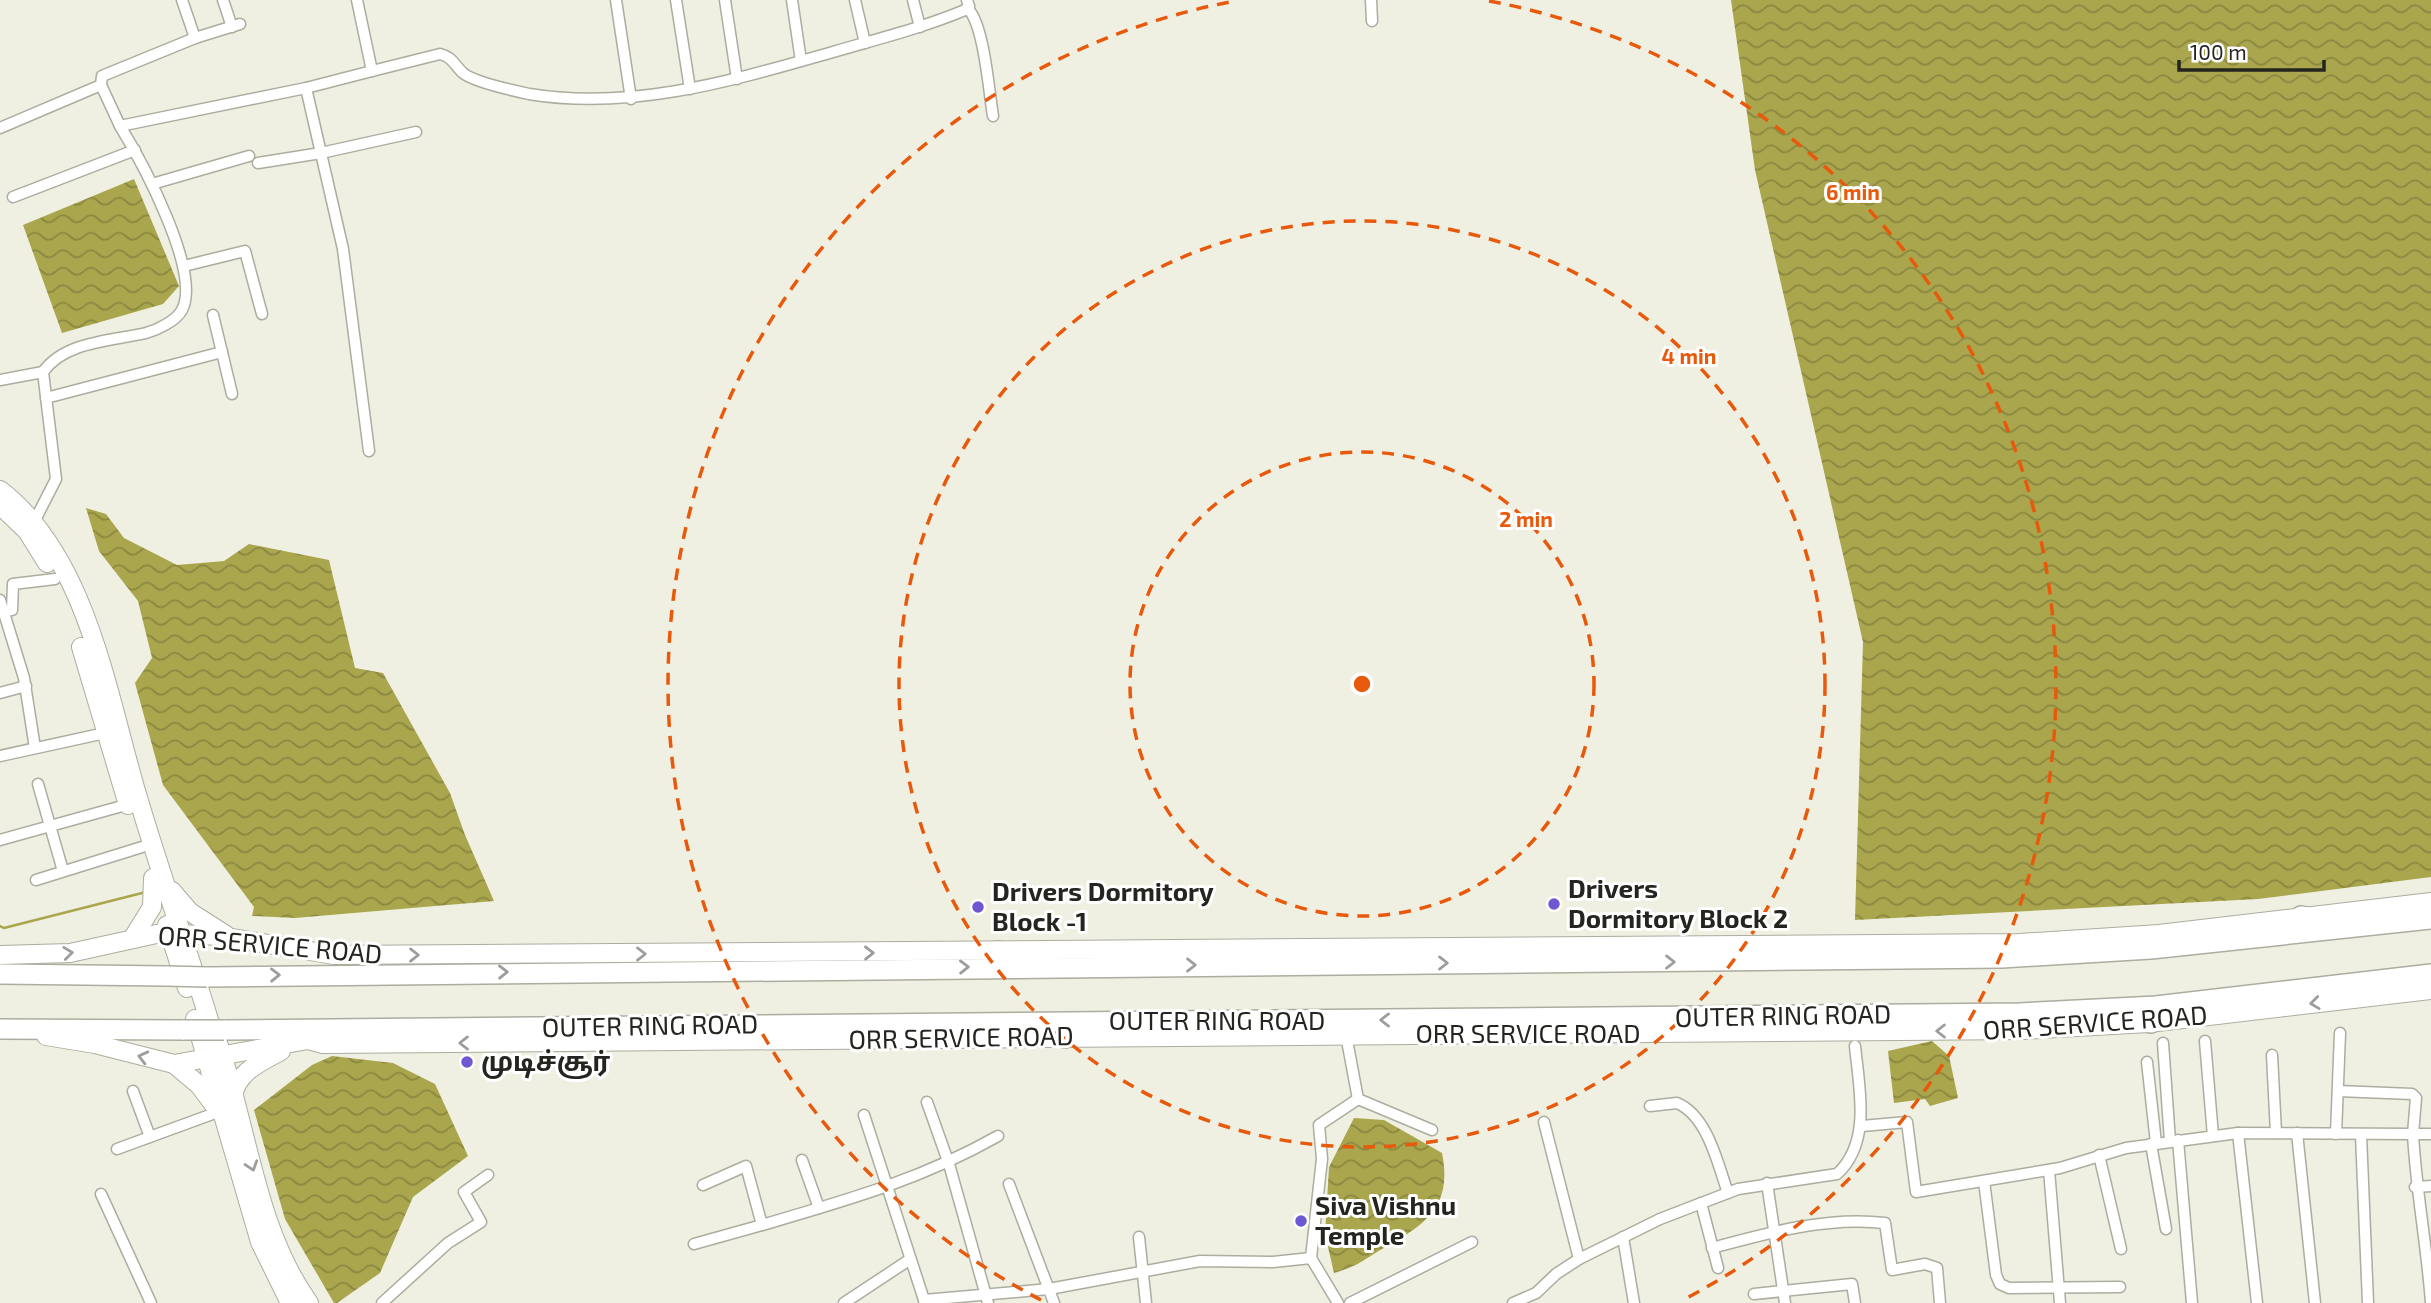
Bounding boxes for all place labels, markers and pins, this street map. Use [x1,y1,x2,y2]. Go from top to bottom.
centre of rings [1350,672,1374,696]
place label: Drivers Dormitory Block 2 [1568,872,1788,934]
place label: Drivers Dormitory Block -1 [992,875,1214,936]
marker: Drivers Dormitory Block 2 [1546,896,1562,912]
marker: Drivers Dormitory Block -1 [970,899,986,915]
place label: முடிச்சூர் [481,1045,610,1079]
marker: முடிச்சூர் [459,1054,475,1070]
place label: Siva Vishnu Temple [1315,1189,1456,1250]
marker: Siva Vishnu Temple [1293,1213,1309,1229]

